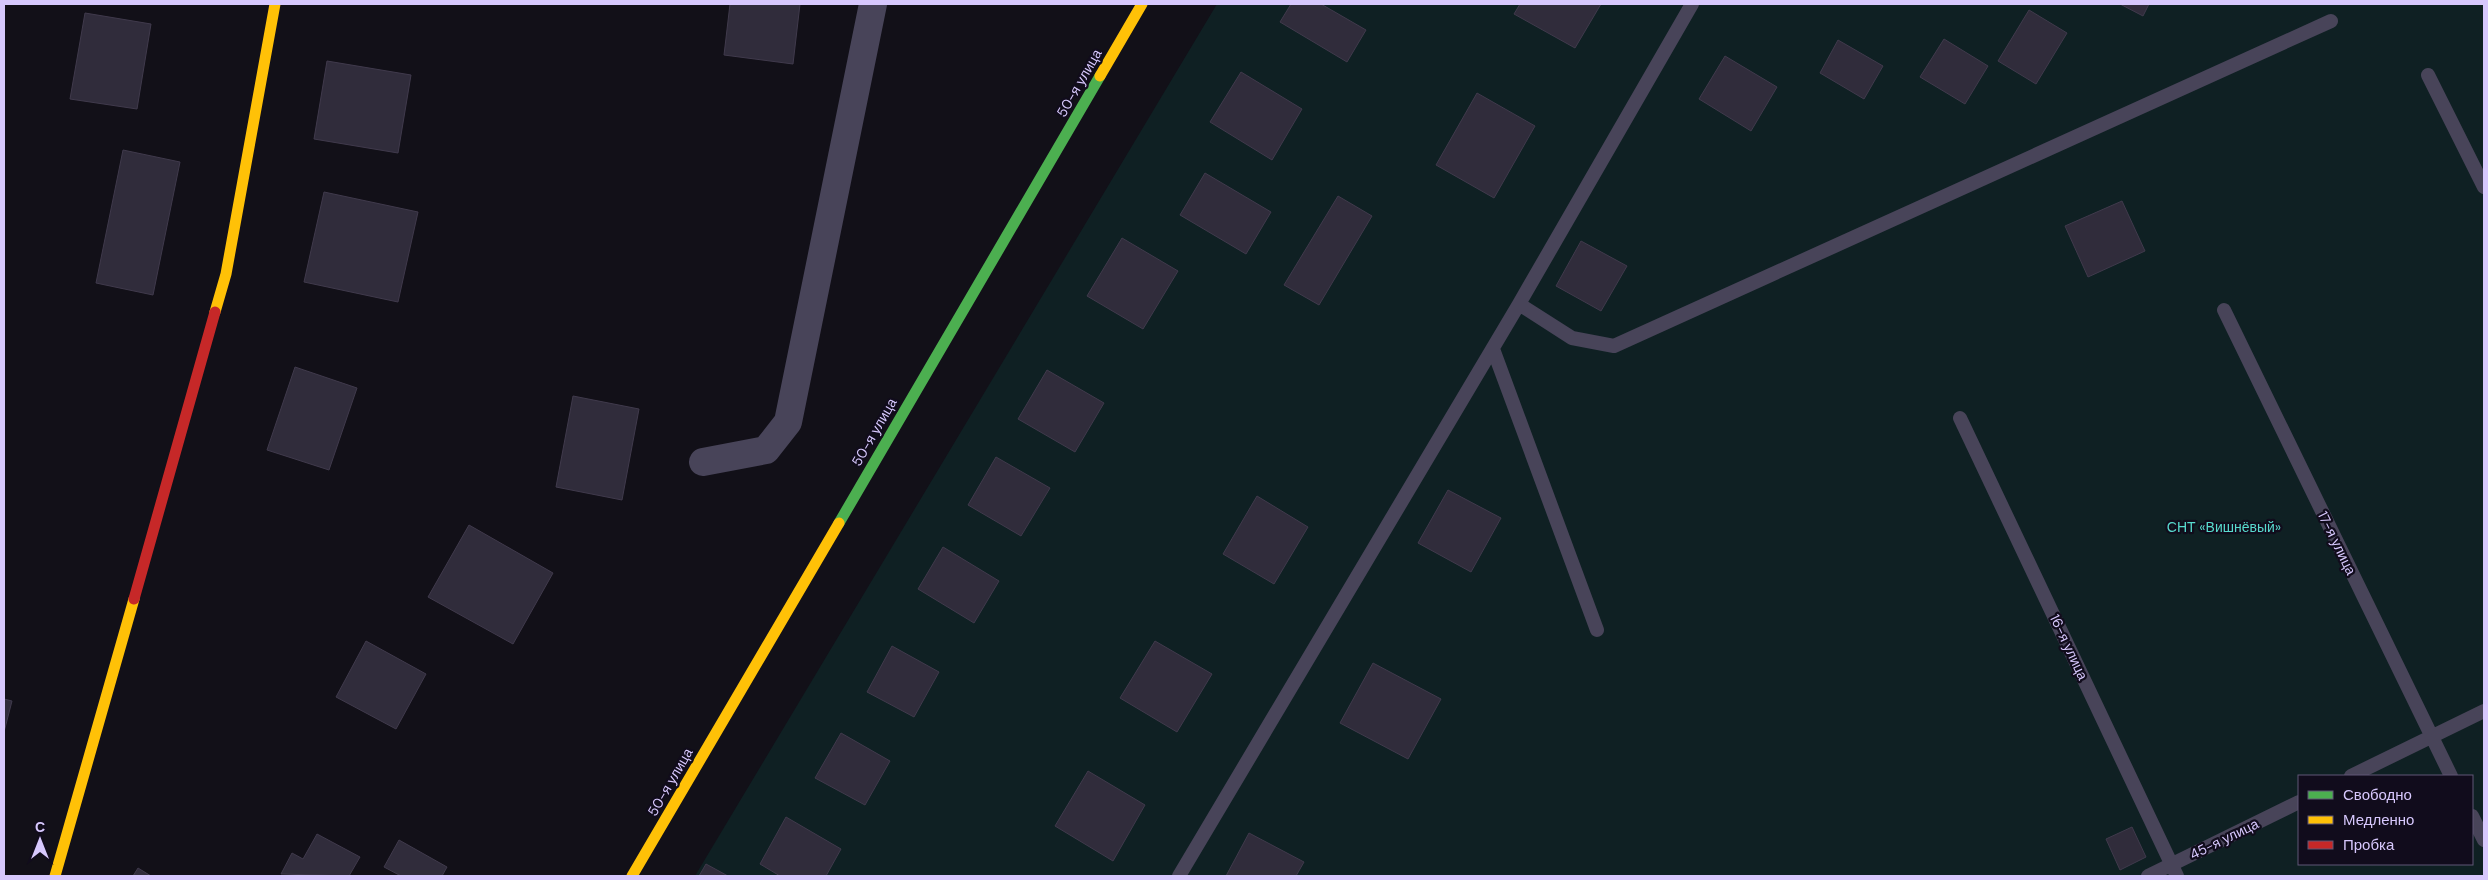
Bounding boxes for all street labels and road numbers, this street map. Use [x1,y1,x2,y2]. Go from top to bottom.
street label: 50-я улица [1052,46,1106,120]
street label: 50-я улица [847,395,901,469]
street label: 17-я улица [2314,508,2360,578]
street label: 16-я улица [2046,611,2092,683]
street label: 50-я улица [643,745,697,819]
street label: 45-я улица [2187,815,2262,863]

